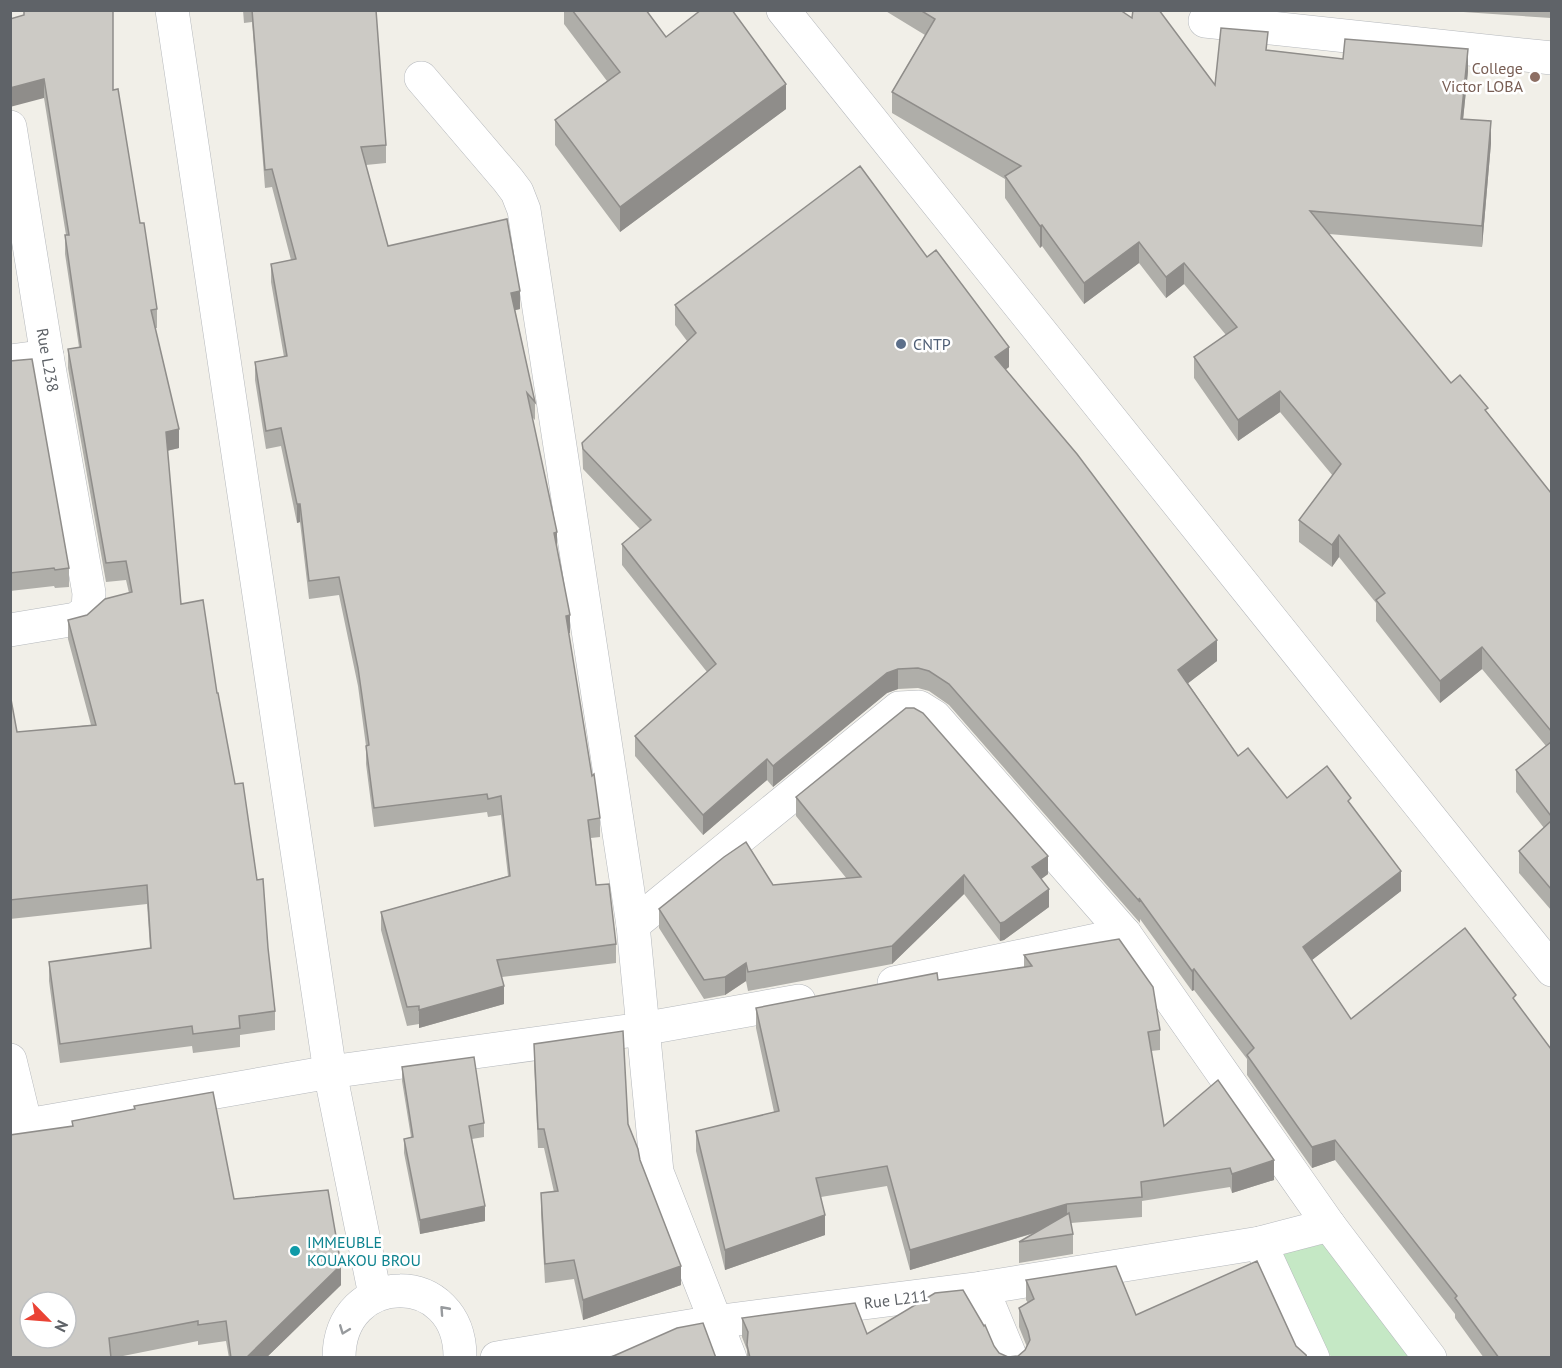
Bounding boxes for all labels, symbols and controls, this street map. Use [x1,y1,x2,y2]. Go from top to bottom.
place label: College Victor LOBA [1441,58,1524,96]
marker: College Victor LOBA [1528,70,1542,84]
street label: Rue L238 [33,326,63,394]
place label: CNTP [913,334,951,354]
marker: CNTP [894,337,908,351]
place label: IMMEUBLE KOUAKOU BROU [307,1232,421,1270]
marker: IMMEUBLE KOUAKOU BROU [288,1244,302,1258]
street label: Rue L211 [863,1285,929,1313]
north arrow [18,1290,78,1350]
one-way arrow [440,1306,451,1316]
text: N [50,1317,73,1335]
one-way arrow [338,1324,351,1334]

